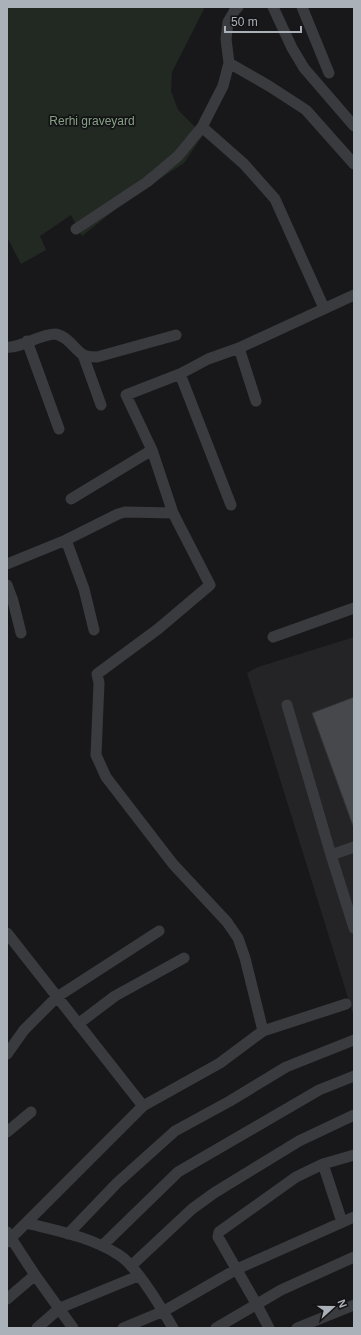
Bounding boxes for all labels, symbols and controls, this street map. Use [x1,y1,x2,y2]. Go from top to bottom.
scale bar [225,8,301,34]
text: 50 m [231,15,258,29]
park label: Rerhi graveyard [49,114,135,128]
north arrow [313,1287,353,1327]
text: N [335,1298,349,1309]

